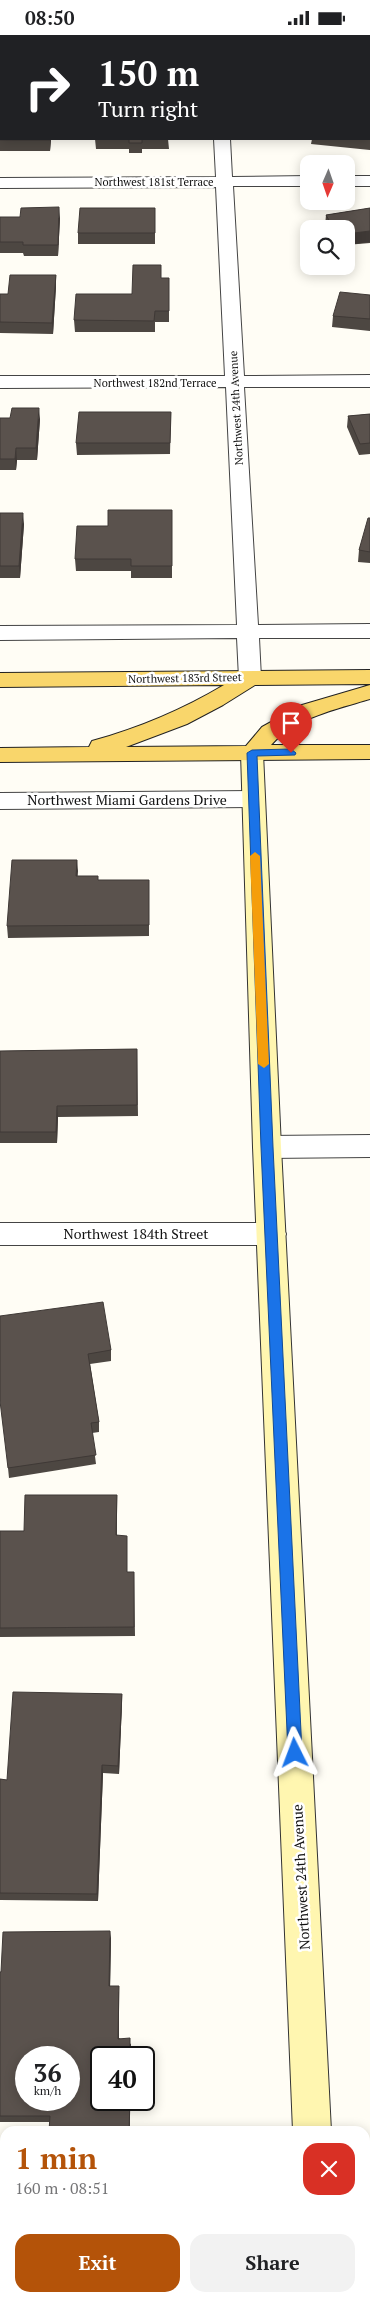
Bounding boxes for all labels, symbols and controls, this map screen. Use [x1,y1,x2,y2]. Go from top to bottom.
text: 08:50 [25,5,74,30]
text: 150 m [98,50,199,96]
icon: right [15,55,80,120]
text: Turn right [98,94,198,123]
north arrow [300,155,355,210]
map controls [300,155,355,275]
street label: Northwest 181st Terrace [94,175,214,189]
button: search [300,220,355,275]
street label: Northwest 24th Avenue [226,350,246,466]
street label: Northwest 182nd Terrace [94,376,217,390]
street label: Northwest 183rd Street [128,670,242,686]
pin [270,702,312,753]
icon: arrive [277,709,305,737]
street label: Northwest Miami Gardens Drive [27,790,227,809]
street label: Northwest 184th Street [63,1224,209,1243]
position arrow [268,1726,320,1778]
street label: Northwest 24th Avenue [287,1804,314,1950]
speed limit sign: 40 [90,2046,155,2111]
text: 36 [33,2056,62,2089]
text: km/h [34,2083,61,2098]
text: 1 min [15,2138,97,2178]
button: close [303,2143,355,2195]
text: 160 m · 08:51 [15,2177,109,2199]
button: Exit [15,2234,180,2292]
button: Share [190,2234,355,2292]

